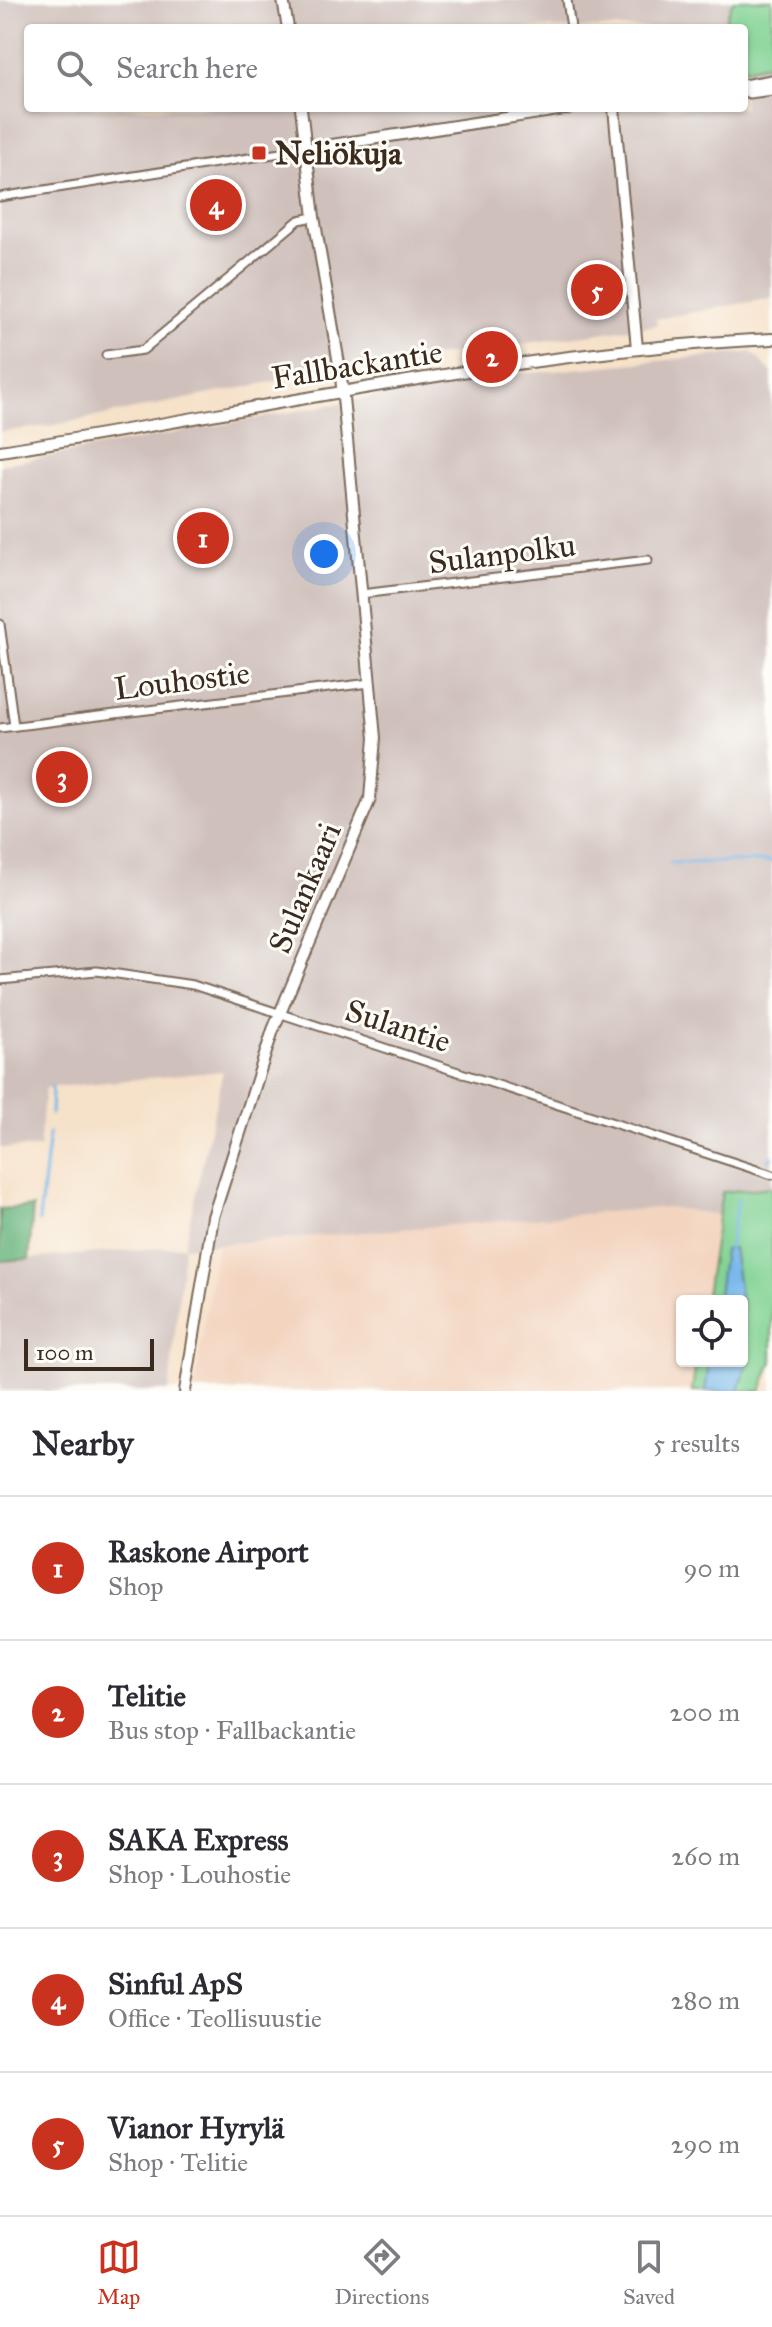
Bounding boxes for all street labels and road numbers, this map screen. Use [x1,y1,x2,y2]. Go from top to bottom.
street label: Fallbackantie [269,332,445,398]
street label: Sulanpolku [426,526,578,582]
street label: Louhostie [112,653,252,709]
street label: Sulankaari [260,817,350,959]
street label: Sulantie [341,991,455,1061]

